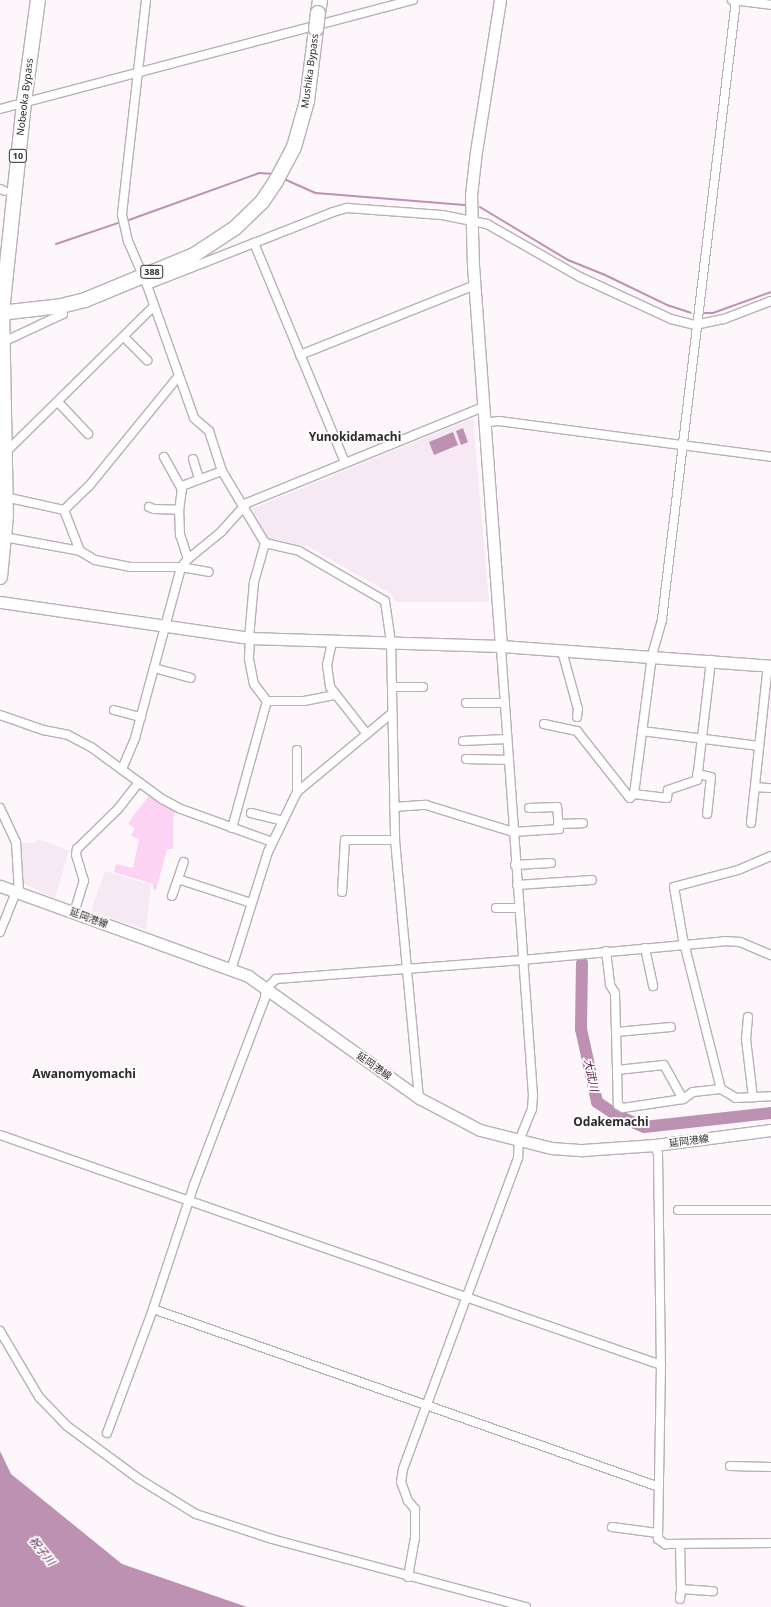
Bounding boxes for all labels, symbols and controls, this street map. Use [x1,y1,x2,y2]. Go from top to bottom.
street label: Mushika Bypass [299,33,321,109]
street label: Nobeoka Bypass [14,58,36,136]
road number: 10 [8,149,28,163]
road number: 388 [140,265,164,279]
district label: Yunokidamachi [309,430,401,444]
street label: 延岡港線 [68,906,110,930]
street label: 延岡港線 [354,1050,394,1082]
water label: 大武川 [581,1057,601,1093]
district label: Awanomyomachi [32,1067,136,1081]
district label: Odakemachi [573,1115,649,1129]
street label: 延岡港線 [668,1133,710,1149]
water label: 祝子川 [26,1534,58,1568]

